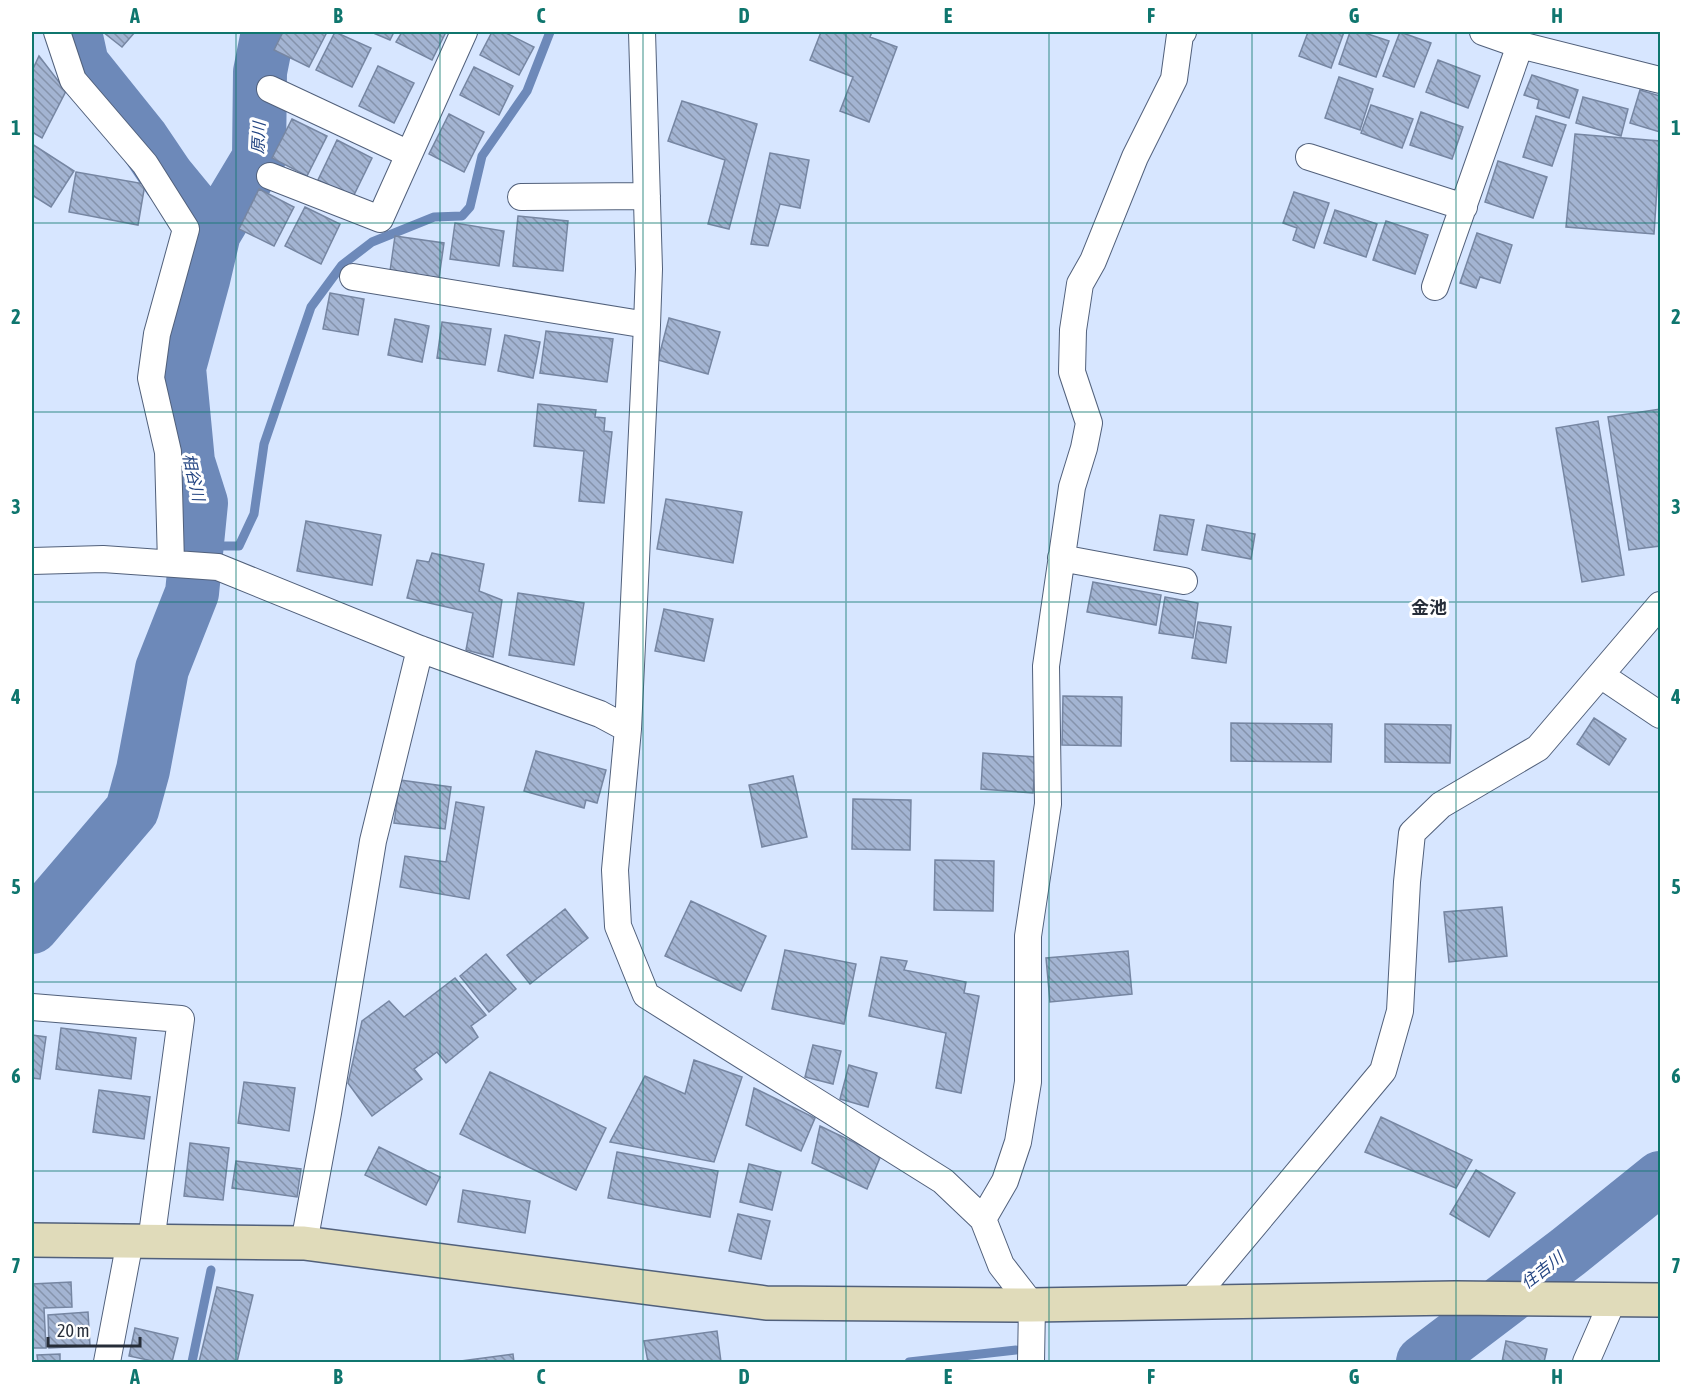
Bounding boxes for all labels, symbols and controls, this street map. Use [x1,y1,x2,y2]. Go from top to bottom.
text: A [129,4,140,27]
text: B [333,4,343,27]
text: C [537,4,546,27]
text: D [738,4,750,27]
text: E [944,4,953,27]
text: F [1147,4,1155,27]
text: G [1349,4,1360,27]
text: H [1551,4,1563,27]
text: 1 [11,116,21,139]
text: 1 [1671,116,1681,139]
water label: 原川 [248,120,268,154]
text: 2 [11,305,21,328]
text: 2 [1671,305,1681,328]
water label: 相谷川 [180,452,209,504]
text: 3 [11,495,21,518]
text: 3 [1671,495,1681,518]
district label: 金池 [1411,597,1447,618]
text: 4 [10,685,21,708]
text: 4 [1670,685,1681,708]
text: 5 [11,875,21,898]
text: 5 [1671,875,1681,898]
text: 6 [11,1064,21,1087]
text: 6 [1671,1064,1681,1087]
water label: 住吉川 [1518,1247,1568,1292]
text: 7 [11,1254,21,1277]
text: 7 [1671,1254,1681,1277]
scale bar [48,1310,140,1348]
text: 20 m [57,1320,89,1341]
text: A [129,1365,140,1388]
text: B [333,1365,343,1388]
text: C [537,1365,546,1388]
text: D [738,1365,750,1388]
text: E [944,1365,953,1388]
text: F [1147,1365,1155,1388]
text: G [1349,1365,1360,1388]
text: H [1551,1365,1563,1388]

